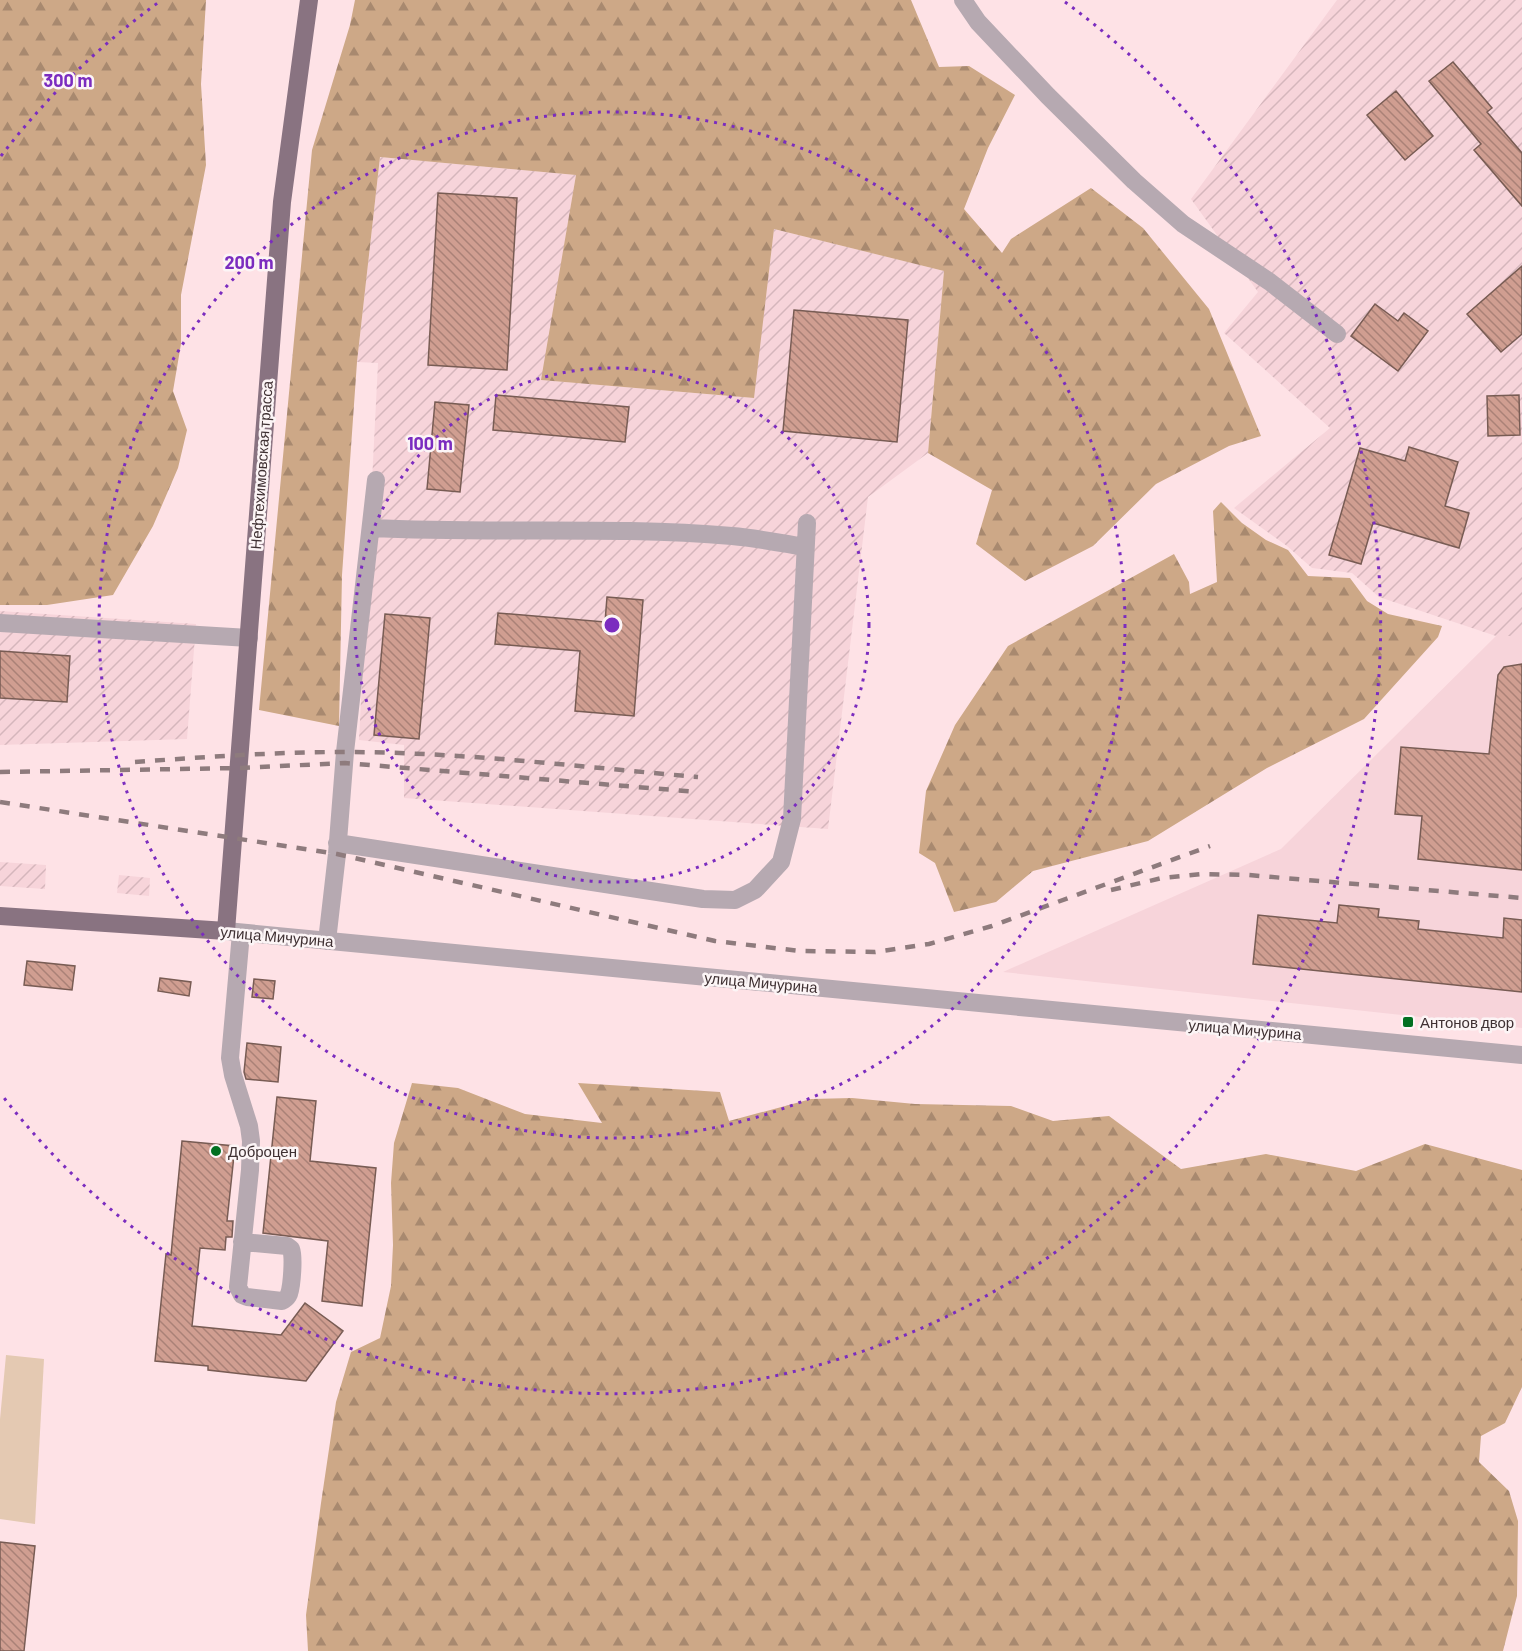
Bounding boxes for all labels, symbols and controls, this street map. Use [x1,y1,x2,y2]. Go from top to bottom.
text: 300 m [44,69,92,91]
text: 200 m [224,251,274,273]
street label: Нефтехимовская трасса [246,379,276,550]
text: 100 m [407,432,453,454]
centre of rings [602,615,622,635]
street label: улица Мичурина [220,922,335,950]
street label: улица Мичурина [704,968,819,996]
place label: Антонов двор [1420,1013,1514,1031]
street label: улица Мичурина [1188,1015,1303,1043]
marker: Антонов двор [1401,1015,1415,1029]
place label: Доброцен [228,1142,297,1160]
marker: Доброцен [209,1144,223,1158]

